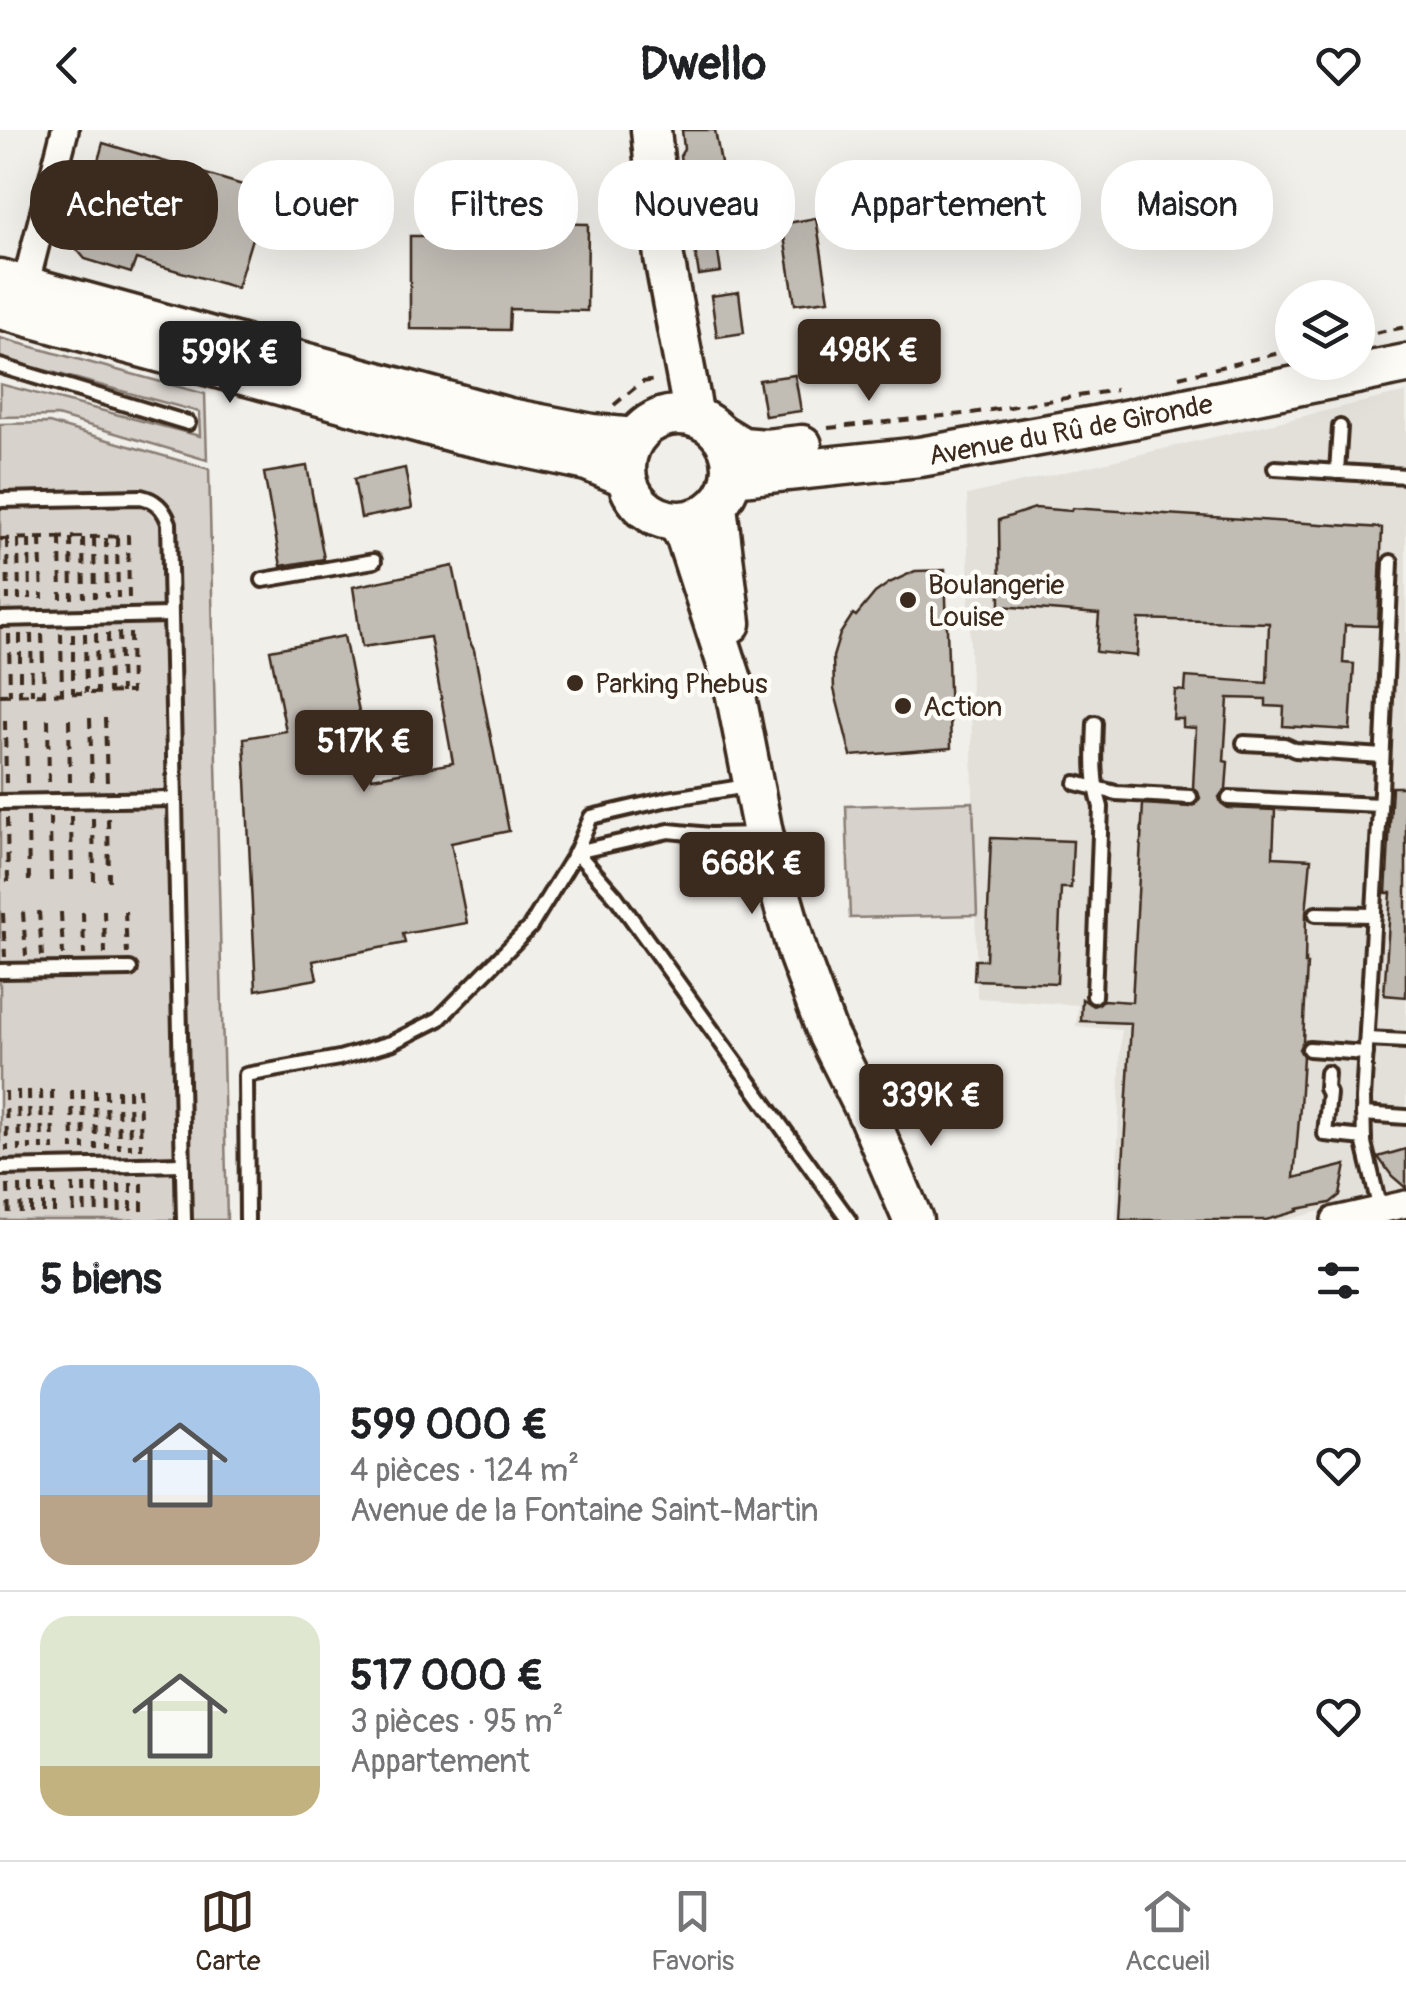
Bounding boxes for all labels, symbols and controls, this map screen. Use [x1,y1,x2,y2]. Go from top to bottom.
text: Dwello [640,37,766,93]
icon: back [40,38,95,93]
icon: heart [1311,38,1366,93]
chip: Acheter [30,160,218,250]
chip: Louer [238,160,394,250]
chip: Filtres [414,160,578,250]
chip: Nouveau [598,160,795,250]
chip: Appartement [815,160,1081,250]
chip: Maison [1101,160,1273,250]
map controls [1275,280,1375,380]
button: layers [1275,280,1375,380]
pin: 498K € [788,319,950,404]
pin: 599K € [149,321,311,406]
text: 498K € [820,331,918,371]
text: 599K € [181,333,279,373]
street label: Avenue du Rû de Gironde [926,387,1216,474]
place label: Boulangerie Louise [928,568,1065,635]
marker: Boulangerie Louise [897,589,919,611]
place label: Parking Phebus [595,667,768,702]
marker: Parking Phebus [564,672,586,694]
place label: Action [923,690,1002,725]
marker: Action [892,695,914,717]
pin: 517K € [283,710,445,795]
text: 517K € [317,722,411,762]
pin: 668K € [671,832,833,917]
text: 668K € [702,844,802,884]
pin: 339K € [850,1064,1012,1149]
text: 339K € [881,1076,981,1116]
icon: filters [1311,1253,1366,1308]
text: 5 biens [40,1254,162,1306]
text: 599 000 € [350,1399,548,1451]
icon: home [120,1405,240,1525]
icon: heart [1311,1438,1366,1493]
text: 4 pièces · 124 m² [350,1451,579,1491]
text: Avenue de la Fontaine Saint-Martin [350,1491,819,1531]
text: 517 000 € [350,1650,543,1702]
icon: home [120,1656,240,1776]
icon: heart [1311,1689,1366,1744]
text: 3 pièces · 95 m² [350,1702,563,1742]
text: Appartement [350,1742,530,1782]
tab: Carte [195,1884,261,1979]
tab: Favoris [651,1884,734,1979]
tab: Accueil [1125,1884,1211,1979]

